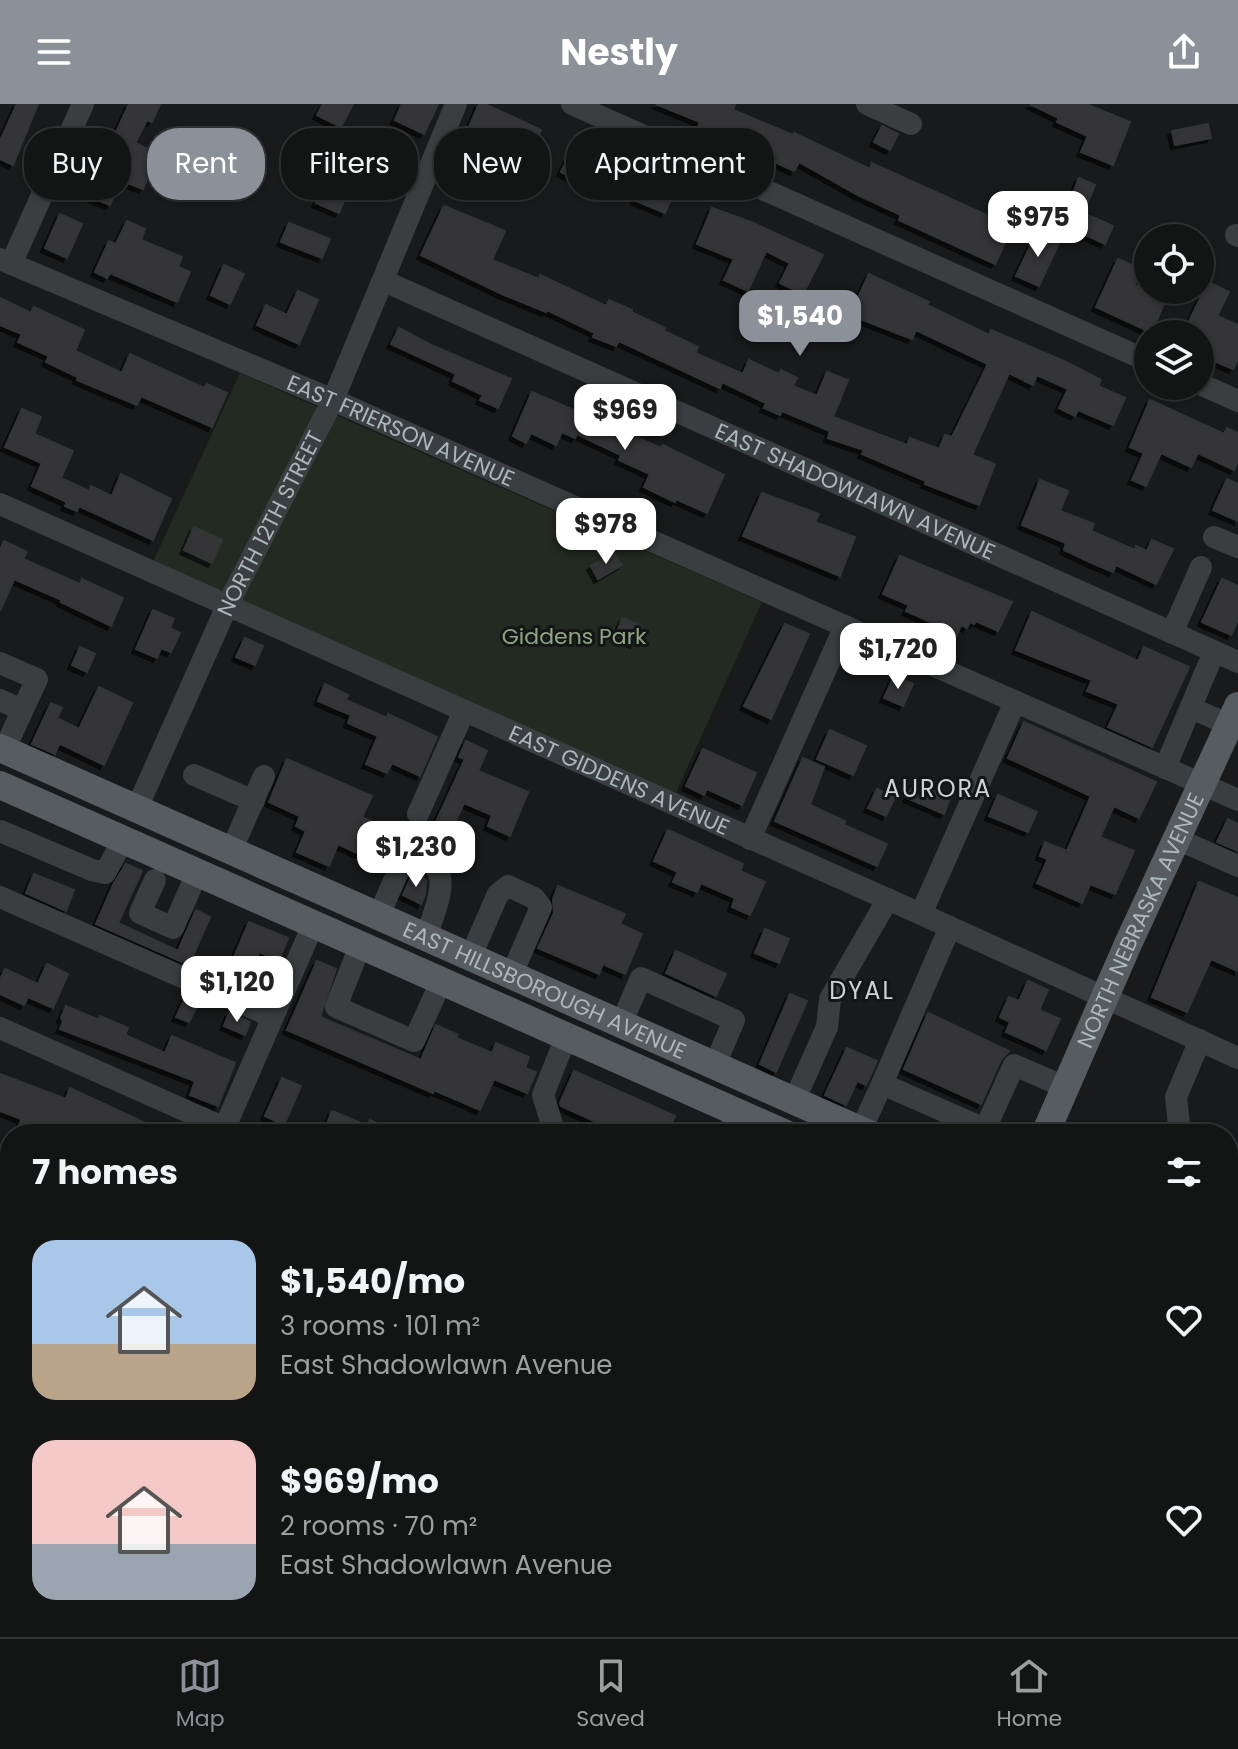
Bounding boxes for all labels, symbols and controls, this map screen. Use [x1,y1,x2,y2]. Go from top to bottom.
text: Nestly [560,27,678,78]
icon: menu [32,30,76,74]
icon: share [1162,30,1206,74]
chip: Buy [24,128,131,200]
chip: Rent [147,128,265,200]
chip: Filters [281,128,418,200]
chip: New [434,128,550,200]
chip: Apartment [566,128,774,200]
pin: $975 [991,191,1085,259]
text: $975 [1006,199,1070,235]
map controls [1134,224,1214,400]
button: locate [1134,224,1214,304]
pin: $1,540 [735,290,865,358]
text: $1,540 [757,298,843,334]
button: layers [1134,320,1214,400]
street label: EAST FRIERSON AVENUE [282,367,520,494]
pin: $969 [578,384,672,452]
text: $969 [592,392,658,428]
street label: EAST SHADOWLAWN AVENUE [710,415,1000,567]
street label: NORTH 12TH STREET [209,425,330,621]
pin: $978 [559,498,653,566]
text: $978 [574,506,638,542]
park label: Giddens Park [502,621,647,652]
pin: $1,720 [833,623,963,691]
text: $1,720 [858,631,938,667]
street label: EAST GIDDENS AVENUE [504,717,735,842]
district label: AURORA [884,772,992,805]
street label: NORTH NEBRASKA AVENUE [1069,788,1211,1053]
pin: $1,230 [351,821,481,889]
text: $1,230 [375,829,457,865]
street label: EAST HILLSBOROUGH AVENUE [398,914,691,1066]
pin: $1,120 [172,956,302,1024]
text: $1,120 [199,964,275,1000]
district label: DYAL [829,974,895,1007]
text: 7 homes [32,1148,178,1196]
icon: filters [1162,1150,1206,1194]
text: $1,540/mo [280,1257,465,1305]
icon: home [96,1272,192,1368]
icon: heart [1162,1298,1206,1342]
text: 3 rooms · 101 m² [280,1308,480,1344]
text: East Shadowlawn Avenue [280,1347,612,1383]
text: $969/mo [280,1457,439,1505]
icon: home [96,1472,192,1568]
icon: heart [1162,1498,1206,1542]
text: 2 rooms · 70 m² [280,1508,477,1544]
text: East Shadowlawn Avenue [280,1547,612,1583]
tab: Map [176,1654,225,1735]
tab: Saved [576,1654,645,1735]
tab: Home [997,1654,1062,1735]

